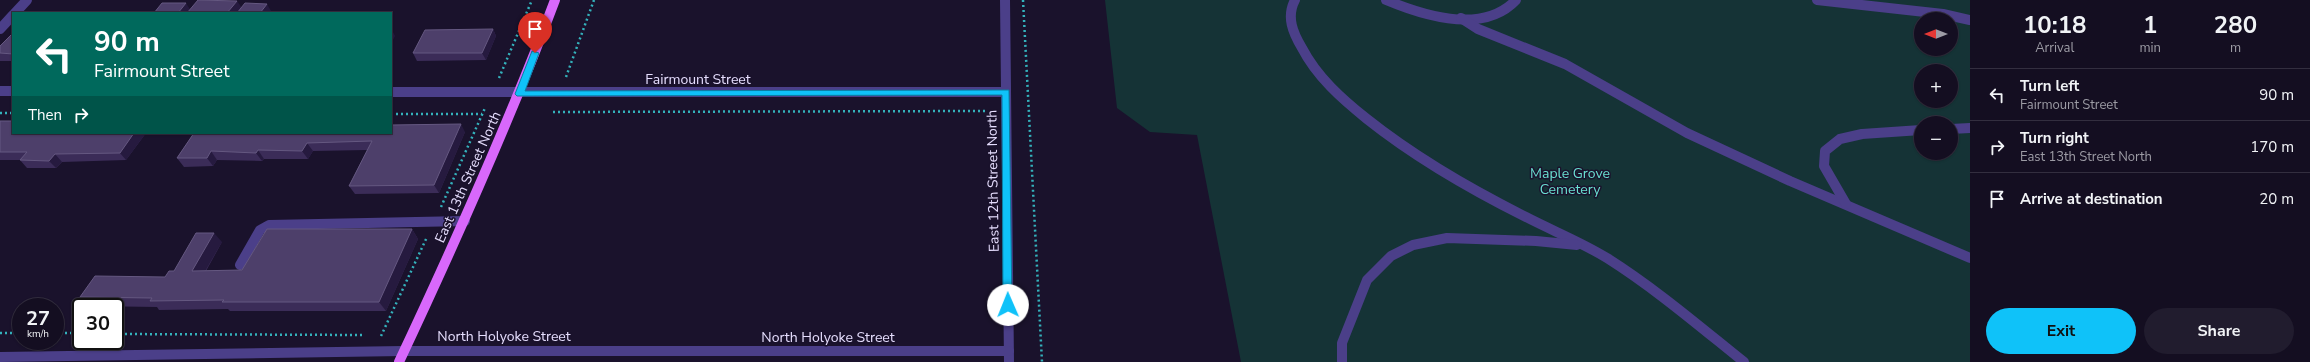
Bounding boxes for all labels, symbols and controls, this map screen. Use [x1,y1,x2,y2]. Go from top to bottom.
text: 10:18 [2023,9,2086,41]
text: 1 [2143,9,2157,41]
text: 280 [2214,9,2257,41]
pin [518,12,552,53]
north arrow [1914,12,1958,56]
map controls [1914,12,1958,160]
icon: arrive [524,18,546,40]
text: 90 m [94,23,160,61]
icon: left [28,28,80,80]
text: Arrival [2035,39,2074,57]
text: min [2139,39,2161,57]
text: m [2230,39,2241,57]
text: Fairmount Street [94,59,229,83]
button: + [1914,64,1958,108]
street label: Fairmount Street [645,70,751,89]
text: Turn left [2020,76,2079,96]
icon: left [1986,84,2008,106]
text: 90 m [2259,85,2294,105]
text: Fairmount Street [2020,96,2118,114]
icon: right [70,104,92,126]
text: Then [28,105,62,125]
street label: East 13th Street North [430,108,506,246]
street label: East 12th Street North [982,110,1004,252]
button: − [1914,116,1958,160]
text: Turn right [2020,128,2089,148]
icon: right [1986,136,2008,158]
text: 170 m [2250,137,2294,157]
text: East 13th Street North [2020,148,2152,166]
park label: Maple Grove Cemetery [1530,164,1610,199]
icon: arrive [1986,188,2008,210]
text: Arrive at destination [2020,189,2163,209]
text: 20 m [2259,189,2294,209]
position arrow [987,284,1029,326]
speed limit sign: 30 [72,298,124,350]
text: 27 [26,305,50,332]
button: Exit [1986,308,2136,354]
button: Share [2144,308,2294,354]
text: km/h [27,327,49,341]
street label: North Holyoke Street [437,327,571,346]
street label: North Holyoke Street [761,328,895,347]

